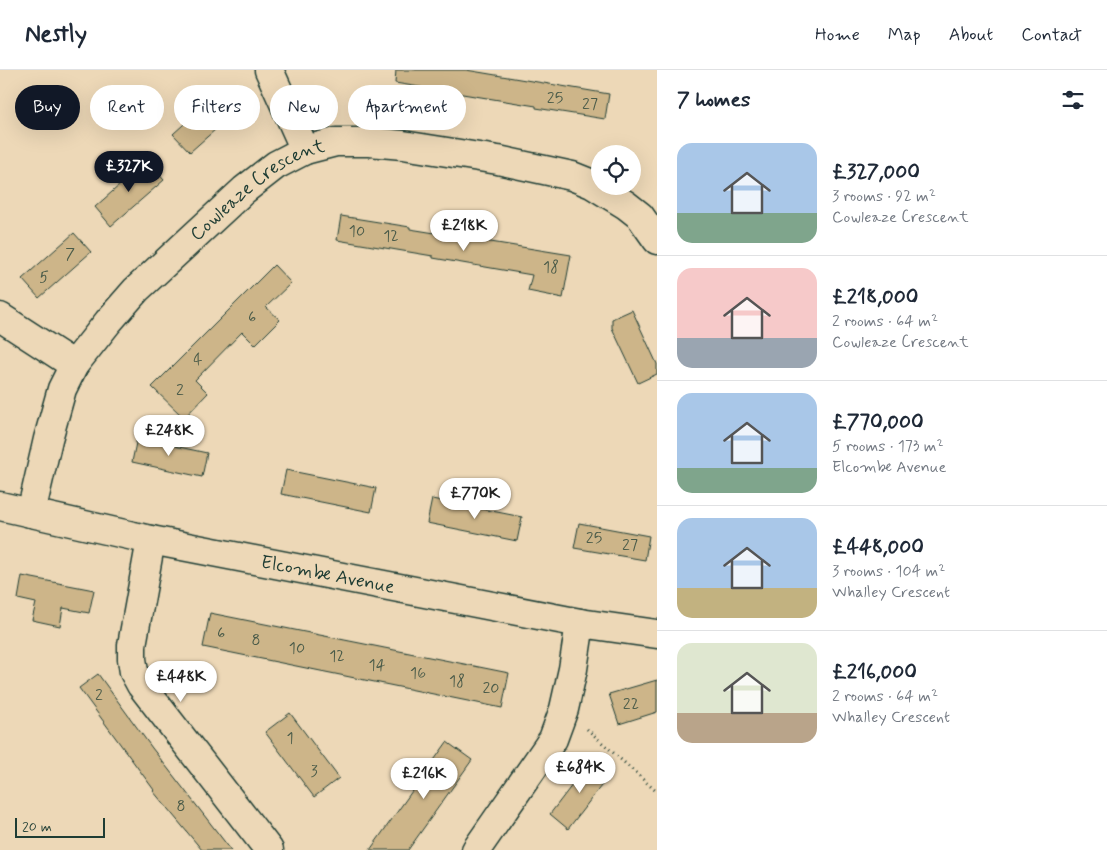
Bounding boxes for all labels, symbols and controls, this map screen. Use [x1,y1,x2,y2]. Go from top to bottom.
text: Nestly [25,19,87,50]
text: Home [815,23,860,47]
text: Map [888,23,921,47]
text: About [949,23,993,47]
text: Contact [1021,23,1082,47]
chip: Buy [15,85,80,130]
chip: Rent [90,85,164,130]
chip: Filters [174,85,260,130]
chip: New [270,85,338,130]
chip: Apartment [348,85,466,130]
text: 7 homes [677,86,750,114]
icon: filters [1059,86,1087,114]
house number: 25 [547,88,563,109]
house number: 27 [582,94,598,115]
street label: Cowleaze Crescent [185,133,327,246]
map controls [591,145,641,195]
button: locate [591,145,641,195]
pin: £327K [94,150,164,193]
text: £327K [105,156,153,177]
text: £327,000 [832,158,920,186]
icon: home [717,163,777,223]
text: 3 rooms · 92 m² [832,186,936,207]
text: Cowleaze Crescent [832,207,969,228]
pin: £218K [429,210,499,252]
text: £218K [441,215,487,236]
house number: 10 [349,221,365,242]
house number: 12 [383,226,399,247]
house number: 7 [65,244,75,265]
house number: 18 [543,257,559,278]
house number: 5 [39,267,49,288]
text: £218,000 [832,283,918,311]
icon: home [717,288,777,348]
house number: 6 [248,307,256,328]
text: 2 rooms · 64 m² [832,311,938,332]
text: Cowleaze Crescent [832,332,969,353]
house number: 4 [193,349,203,370]
house number: 2 [176,380,184,401]
text: £770,000 [832,408,924,436]
icon: home [717,413,777,473]
pin: £248K [134,414,204,457]
text: £248K [145,420,193,441]
text: 5 rooms · 173 m² [832,436,944,457]
text: Elcombe Avenue [832,457,946,478]
pin: £770K [440,478,510,520]
text: £770K [450,483,500,504]
house number: 25 [586,528,602,549]
text: £448,000 [832,533,924,561]
house number: 27 [622,535,638,556]
icon: home [717,538,777,598]
street label: Elcombe Avenue [259,549,397,599]
text: 3 rooms · 104 m² [832,561,945,582]
text: Whalley Crescent [832,582,950,603]
house number: 6 [217,623,225,644]
house number: 8 [251,630,261,651]
house number: 10 [289,638,305,659]
house number: 12 [329,646,345,667]
house number: 14 [369,655,386,676]
text: £216,000 [832,658,917,686]
pin: £448K [146,660,216,703]
house number: 16 [410,663,426,684]
icon: home [717,663,777,723]
text: £448K [156,666,206,687]
house number: 18 [449,671,465,692]
house number: 20 [483,678,500,699]
house number: 2 [95,685,103,706]
text: 2 rooms · 64 m² [832,686,938,707]
house number: 22 [623,694,639,715]
text: Whalley Crescent [832,707,950,728]
house number: 1 [286,728,294,749]
pin: £684K [545,752,615,794]
text: £684K [556,757,604,778]
pin: £216K [389,758,459,800]
house number: 3 [310,761,318,782]
text: £216K [402,763,446,784]
house number: 8 [176,796,186,817]
scale bar [15,815,105,838]
text: 20 m [22,818,52,836]

